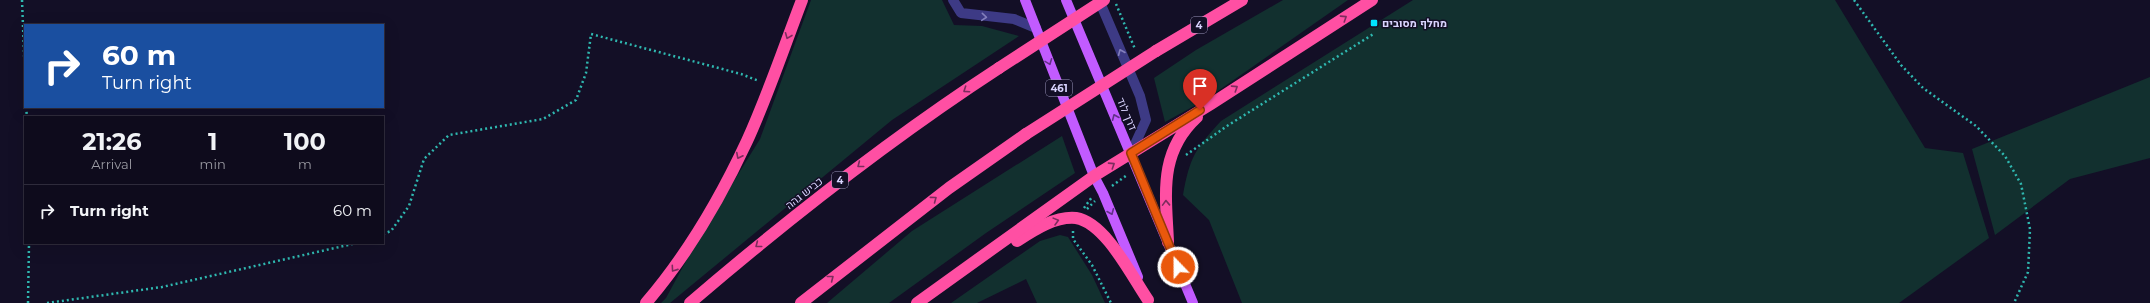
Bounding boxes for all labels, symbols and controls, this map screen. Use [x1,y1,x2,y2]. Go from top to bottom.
one-way arrow [981,12,987,21]
one-way arrow [1340,15,1347,22]
place label: מחלף מסובים [1382,16,1447,30]
road number: 4 [1191,17,1207,33]
marker: מחלף מסובים [1369,18,1379,28]
one-way arrow [784,33,792,40]
text: 60 m [102,38,176,72]
icon: right [36,40,88,92]
one-way arrow [1118,48,1126,56]
one-way arrow [1045,59,1053,66]
pin [1183,69,1217,110]
text: Turn right [102,72,192,94]
icon: arrive [1189,75,1211,97]
road number: 461 [1046,80,1072,96]
one-way arrow [964,85,971,92]
one-way arrow [1231,86,1238,93]
street label: דרך לוד [1114,96,1140,133]
one-way arrow [1112,113,1120,120]
text: 21:26 [82,127,141,156]
text: 1 [208,127,217,156]
text: 100 [284,127,326,156]
one-way arrow [736,152,744,160]
text: Arrival [91,156,132,172]
text: min [200,156,226,172]
text: m [298,156,312,172]
one-way arrow [858,160,865,167]
one-way arrow [1108,162,1115,169]
road number: 4 [832,172,848,188]
street label: כביש גהה [782,174,826,212]
one-way arrow [930,196,937,204]
icon: right [36,200,58,222]
one-way arrow [1162,200,1171,206]
text: Turn right [70,201,149,220]
text: 60 m [333,201,372,220]
one-way arrow [1106,207,1114,215]
one-way arrow [1053,218,1059,226]
one-way arrow [756,241,763,248]
position arrow [1157,246,1199,288]
one-way arrow [671,265,679,272]
one-way arrow [827,276,834,283]

